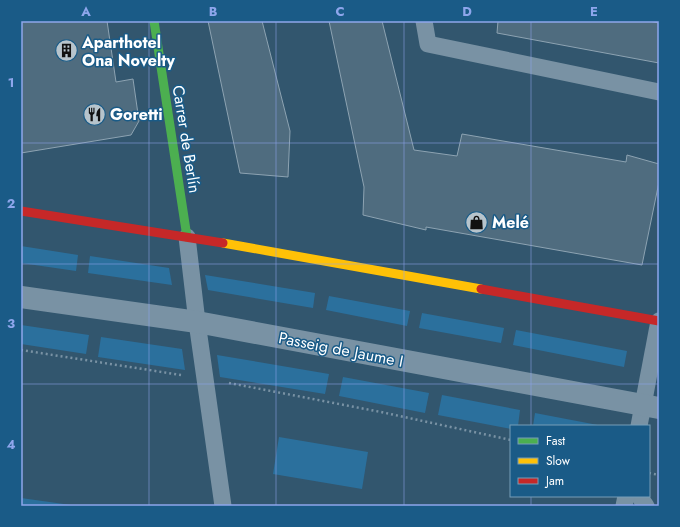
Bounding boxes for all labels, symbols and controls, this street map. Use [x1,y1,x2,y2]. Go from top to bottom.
text: A [80,2,91,21]
text: B [209,2,218,21]
text: C [335,2,345,21]
text: D [462,2,472,21]
text: E [590,2,598,21]
place label: Aparthotel Ona Novelty [81,31,175,72]
building icon: Aparthotel Ona Novelty [53,38,79,64]
text: 1 [8,73,14,92]
street label: Carrer de Berlín [167,83,206,195]
restaurant icon: Goretti [81,101,107,127]
place label: Goretti [110,103,163,126]
text: 2 [7,194,15,213]
shop icon: Melé [464,209,490,235]
place label: Melé [492,211,529,234]
text: 3 [7,314,15,333]
street label: Passeig de Jaume I [276,326,405,373]
legend [510,425,650,497]
text: Fast [546,432,565,450]
text: 4 [6,435,16,454]
text: Slow [546,452,571,470]
text: Jam [544,472,564,490]

